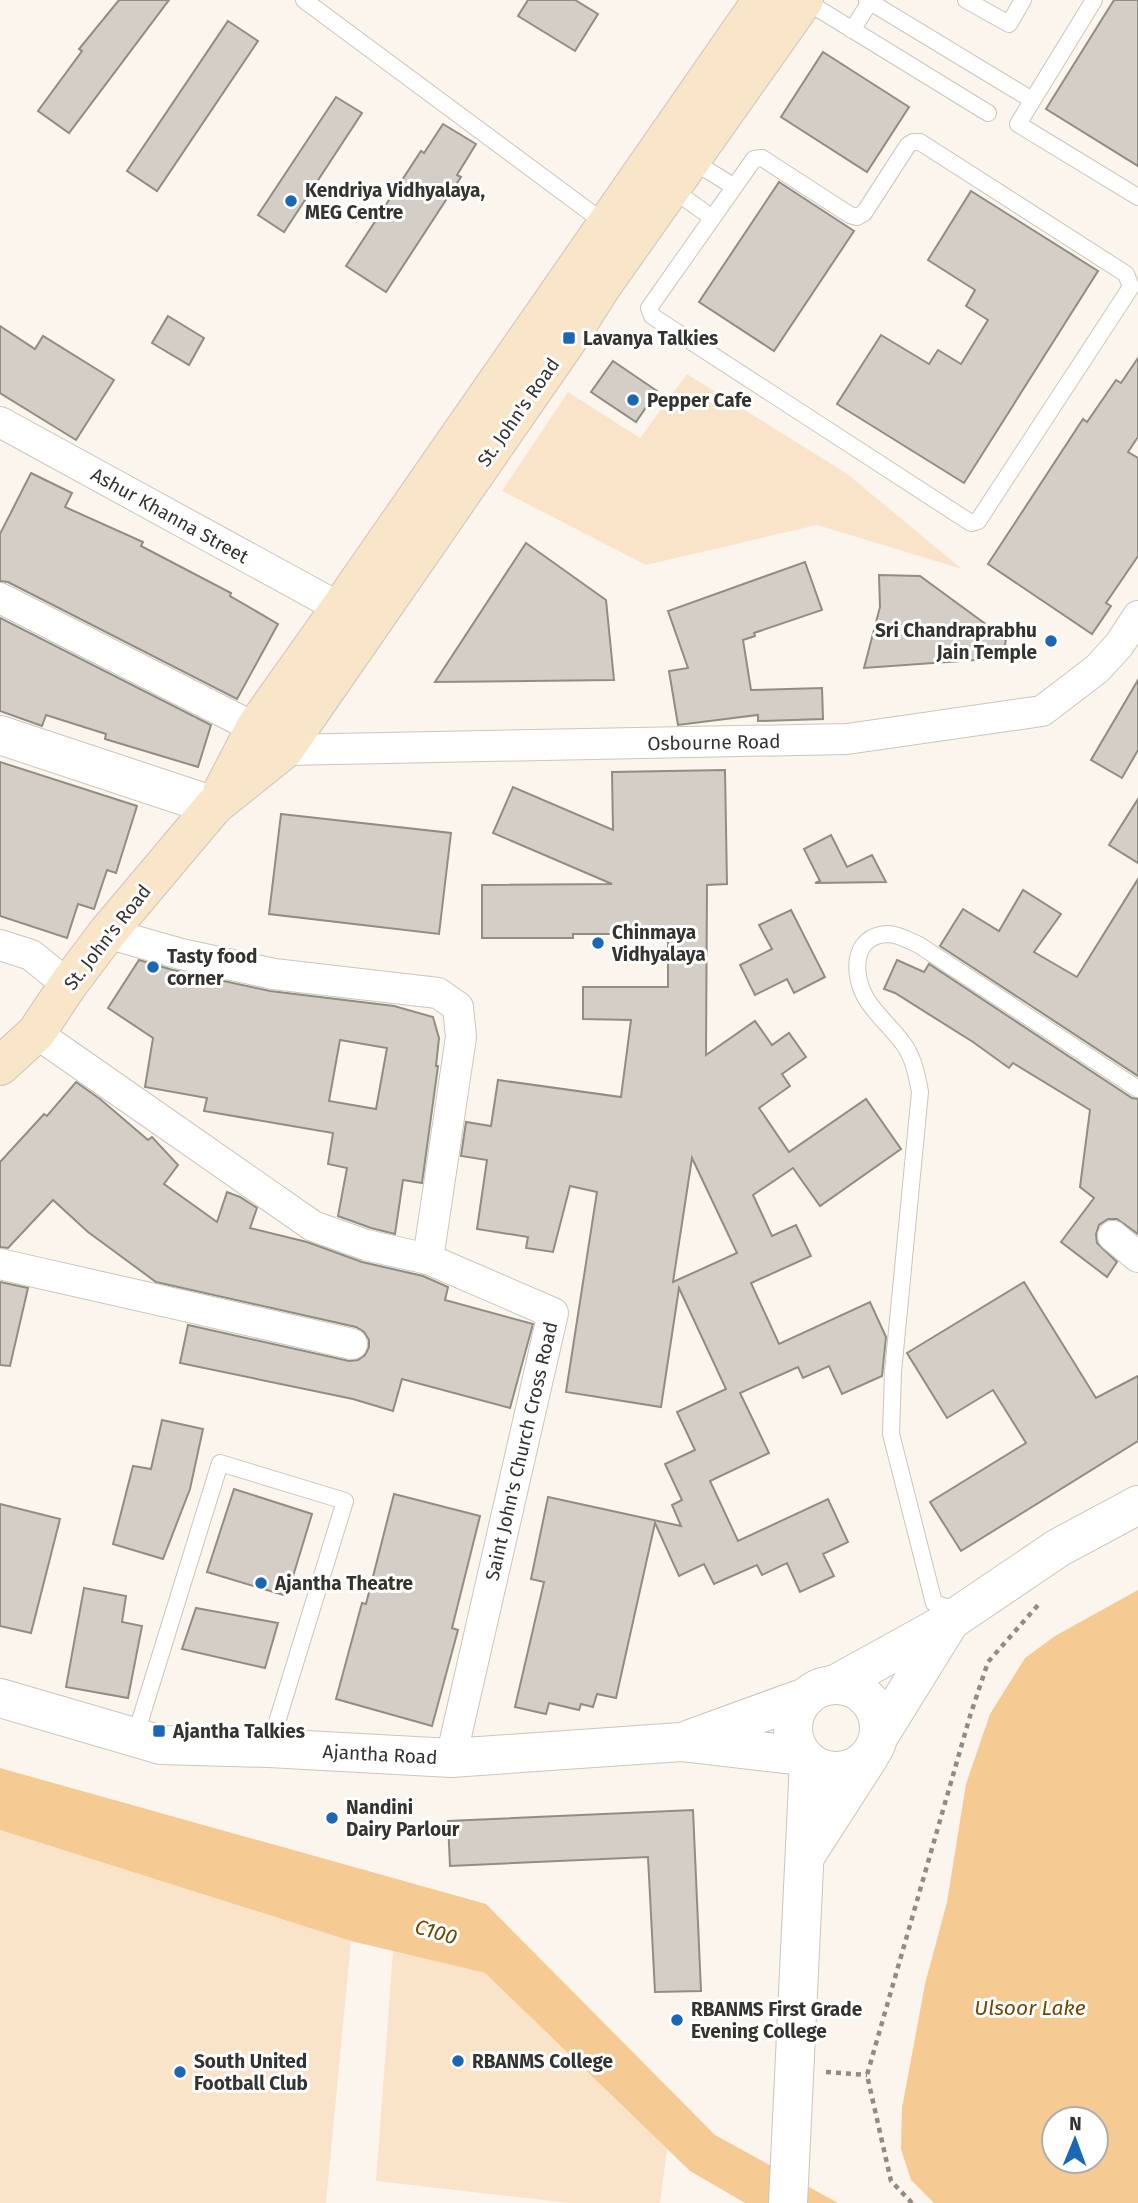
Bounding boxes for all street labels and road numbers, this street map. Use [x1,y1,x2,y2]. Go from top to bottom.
street label: St. John's Road [472,353,564,471]
street label: Ashur Khanna Street [87,463,252,568]
street label: Osbourne Road [647,730,781,755]
street label: St. John's Road [59,880,156,995]
street label: Saint John's Church Cross Road [480,1319,563,1583]
street label: Ajantha Road [322,1740,438,1769]

